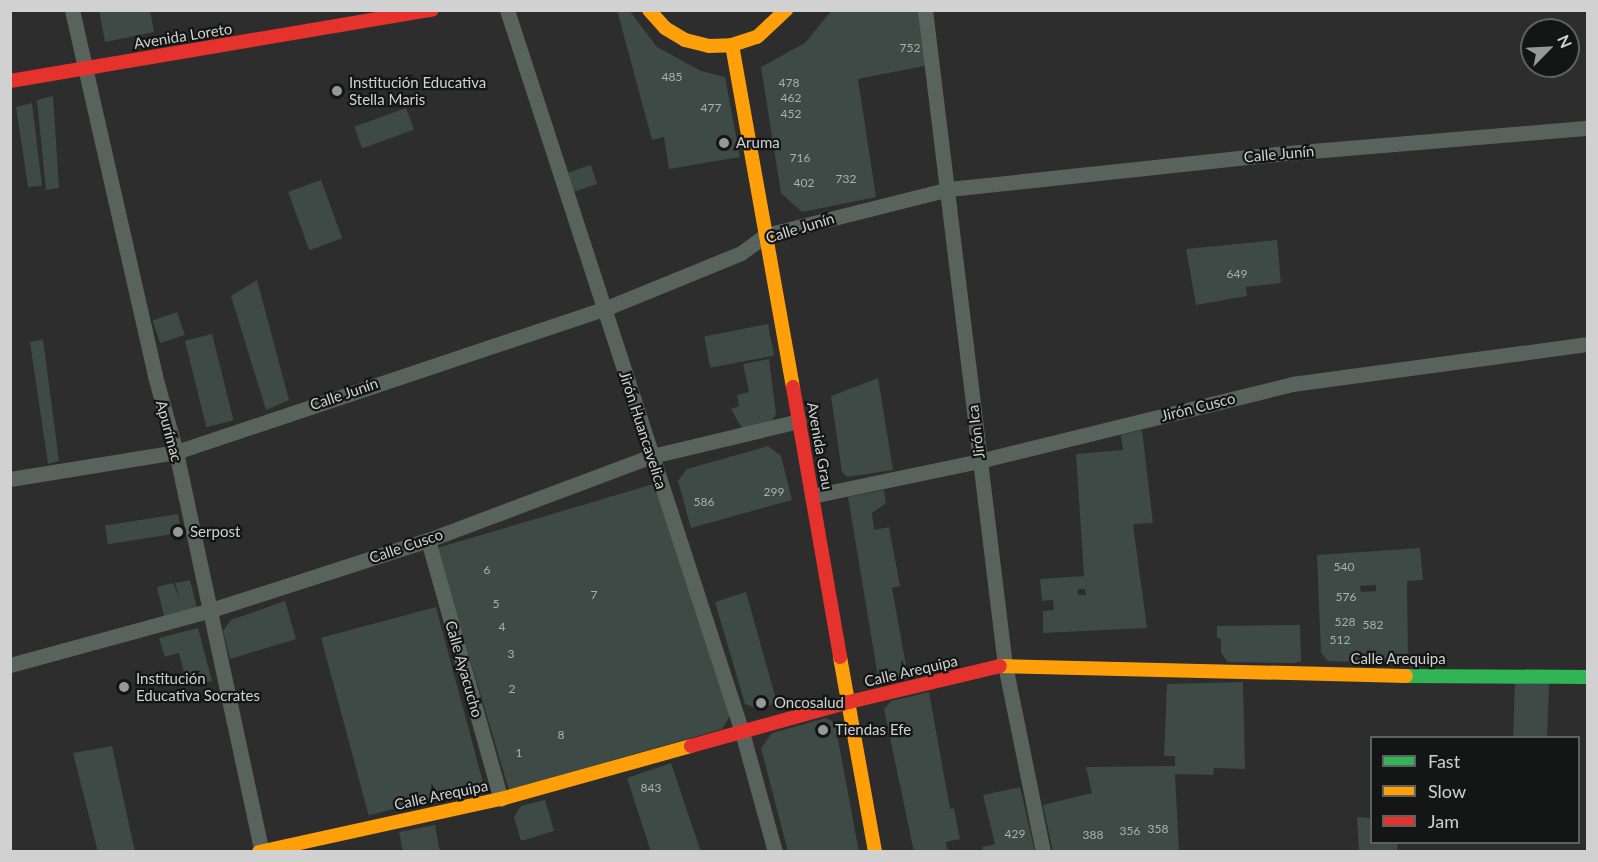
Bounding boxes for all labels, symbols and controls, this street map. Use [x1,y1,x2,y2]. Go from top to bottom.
north arrow [1520,18,1580,78]
street label: Avenida Loreto [133,19,233,53]
text: N [1554,32,1576,51]
house number: 752 [900,41,920,55]
house number: 485 [662,70,682,84]
place label: Institución Educativa Stella Maris [349,73,486,108]
house number: 478 [779,76,799,90]
marker: Institución Educativa Stella Maris [330,84,344,98]
house number: 462 [781,91,801,105]
house number: 477 [701,101,721,115]
house number: 452 [781,107,801,121]
place label: Aruma [736,134,780,152]
marker: Aruma [717,136,731,150]
street label: Calle Junín [1243,142,1315,166]
house number: 716 [790,151,810,165]
house number: 732 [836,172,856,186]
house number: 402 [794,176,814,190]
street label: Calle Junín [763,209,837,247]
house number: 649 [1227,267,1247,281]
street label: Jirón Huancavelica [615,369,671,491]
street label: Calle Junín [307,374,381,414]
street label: Jirón Cusco [1159,389,1237,425]
street label: Apurímac [152,398,186,464]
street label: Avenida Grau [803,401,837,491]
street label: Jirón Ica [964,404,988,460]
house number: 299 [764,485,784,499]
house number: 586 [694,495,714,509]
place label: Serpost [190,523,240,541]
marker: Serpost [171,525,185,539]
street label: Calle Cusco [367,525,445,567]
house number: 540 [1334,560,1354,574]
house number: 6 [484,563,490,577]
house number: 7 [591,588,597,602]
house number: 576 [1336,590,1356,604]
house number: 5 [493,597,499,611]
house number: 528 [1335,615,1355,629]
street label: Calle Ayacucho [442,618,486,720]
house number: 582 [1363,618,1383,632]
house number: 4 [499,620,505,634]
house number: 512 [1330,633,1350,647]
house number: 3 [508,647,514,661]
street label: Calle Arequipa [1350,650,1446,668]
street label: Calle Arequipa [862,651,960,691]
place label: Institución Educativa Socrates [136,669,260,704]
marker: Institución Educativa Socrates [117,680,131,694]
house number: 2 [509,682,515,696]
marker: Oncosalud [752,694,770,712]
place label: Oncosalud [774,694,844,712]
place label: Tiendas Efe [835,721,911,739]
marker: Tiendas Efe [816,723,830,737]
house number: 8 [558,728,564,742]
legend [1370,736,1580,844]
house number: 1 [516,746,522,760]
text: Fast [1428,750,1460,772]
street label: Calle Arequipa [392,776,490,814]
text: Slow [1428,780,1466,802]
house number: 843 [641,781,661,795]
text: Jam [1428,810,1459,832]
house number: 358 [1148,822,1168,836]
house number: 356 [1120,824,1140,838]
house number: 429 [1005,827,1025,841]
house number: 388 [1083,828,1103,842]

